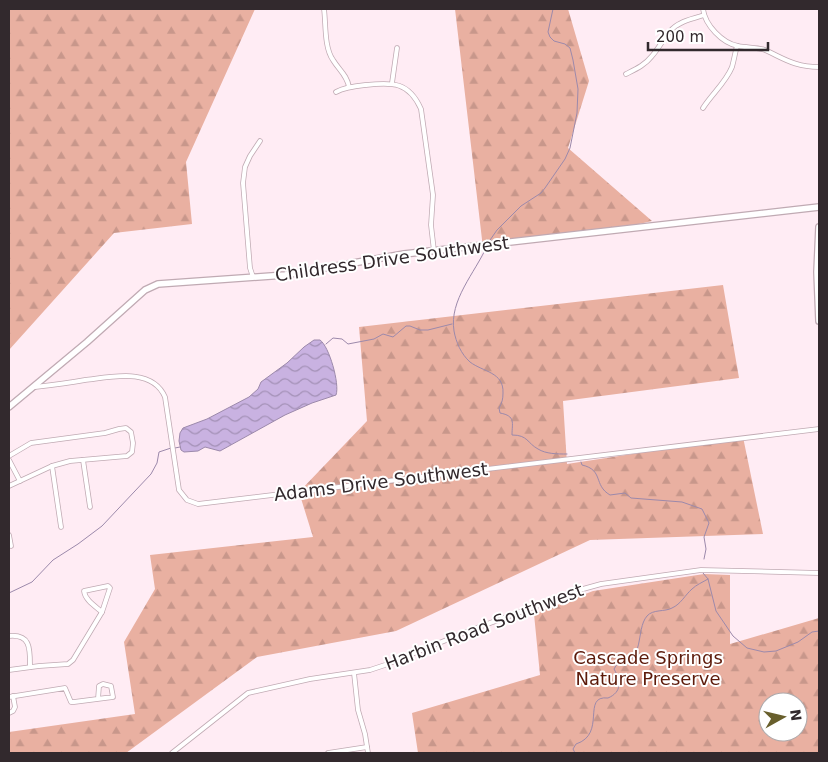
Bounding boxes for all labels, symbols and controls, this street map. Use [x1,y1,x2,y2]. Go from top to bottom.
scale bar [648,20,768,52]
text: 200 m [656,28,704,46]
street label: Childress Drive Southwest [274,232,510,285]
street label: Adams Drive Southwest [273,458,489,505]
street label: Harbin Road Southwest [382,579,586,674]
park label: Cascade Springs Nature Preserve [573,647,723,689]
north arrow [758,692,808,742]
text: N [787,708,805,722]

